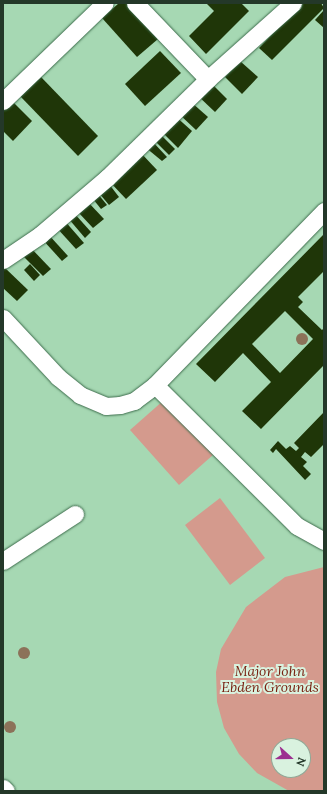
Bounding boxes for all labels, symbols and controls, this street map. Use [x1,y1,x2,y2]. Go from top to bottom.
park label: Major John Ebden Grounds [221,663,319,696]
north arrow [271,738,311,778]
text: N [293,755,309,768]

